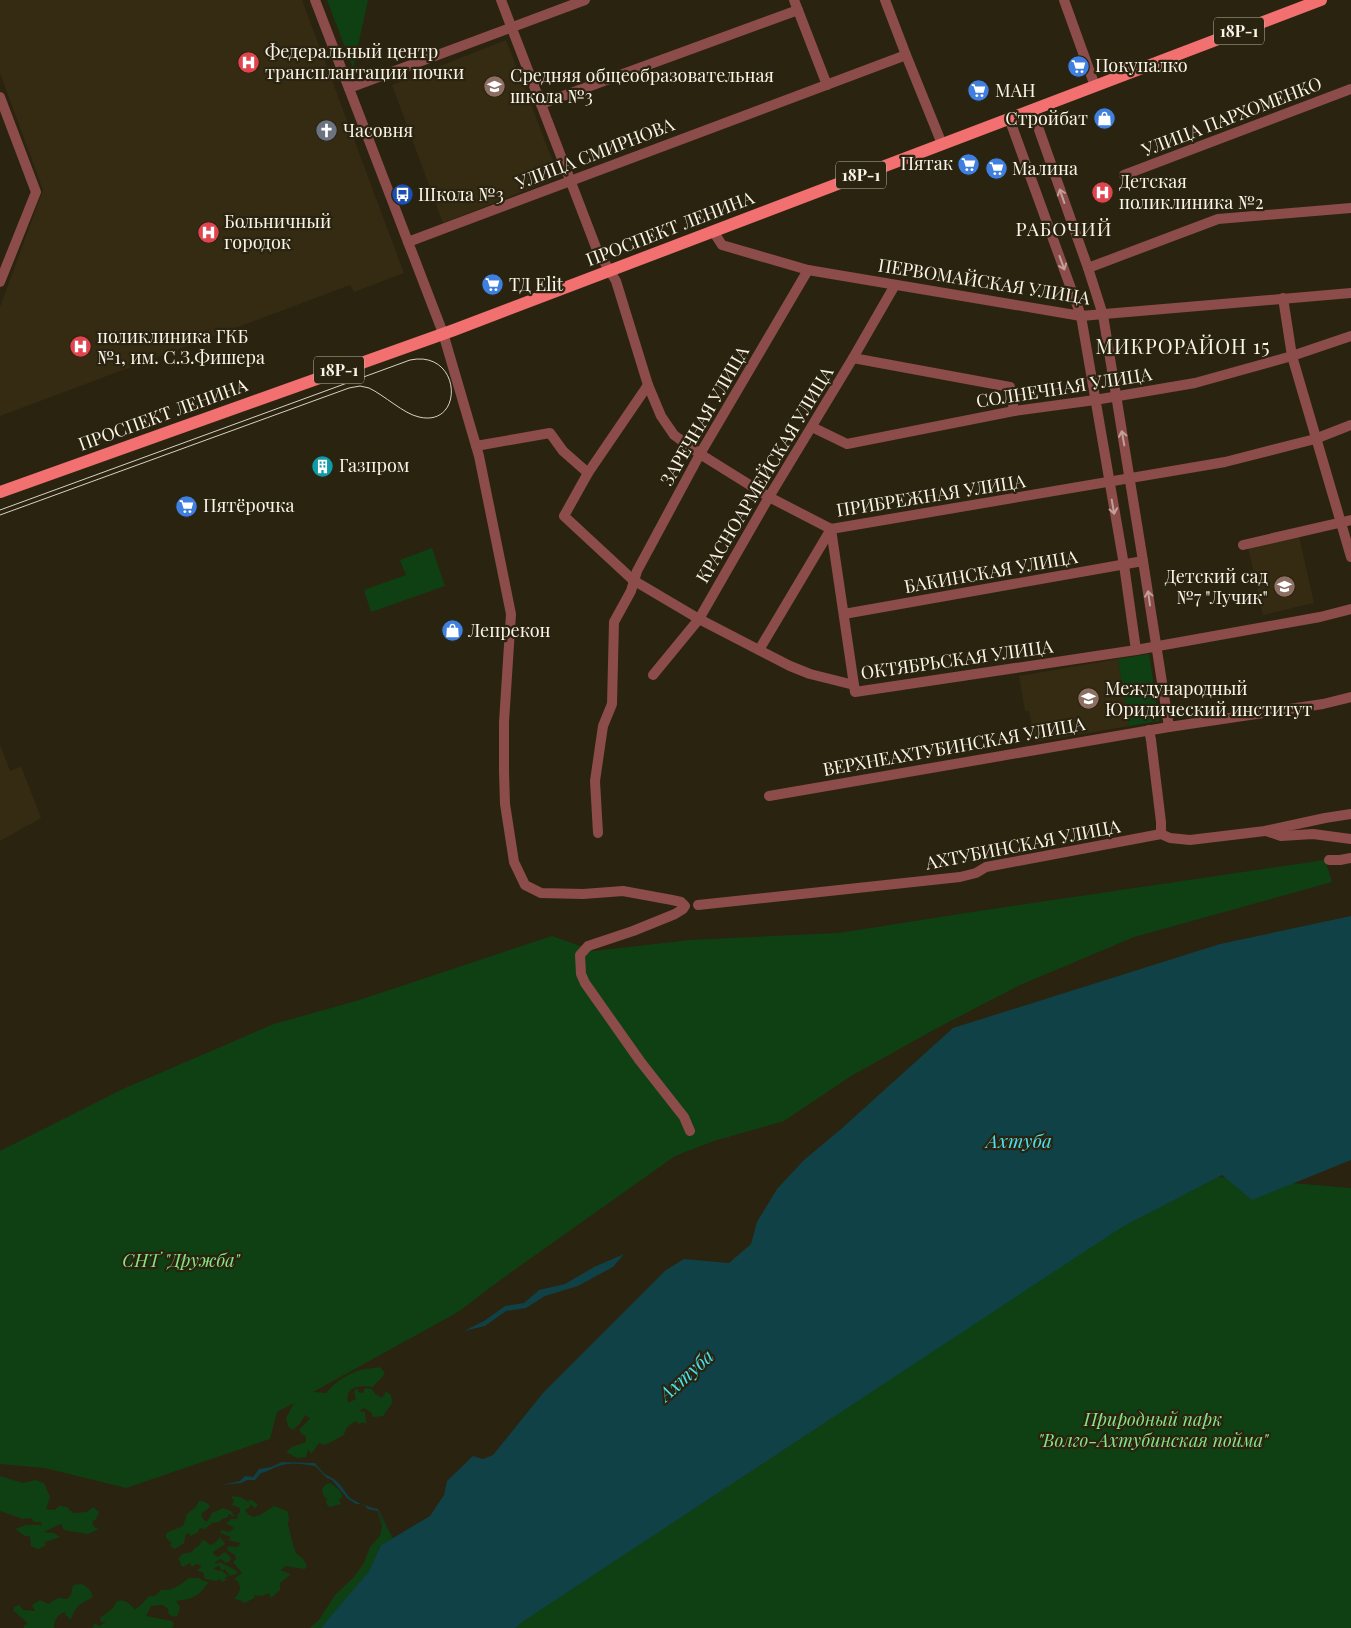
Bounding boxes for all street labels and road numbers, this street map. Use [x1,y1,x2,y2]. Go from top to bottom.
road number: 18Р-1 [1214,18,1264,44]
street label: УЛИЦА ПАРХОМЕНКО [1137,71,1325,162]
street label: УЛИЦА СМИРНОВА [511,112,678,195]
road number: 18Р-1 [836,162,886,188]
street label: ПРОСПЕКТ ЛЕНИНА [582,185,758,271]
street label: ПЕРВОМАЙСКАЯ УЛИЦА [876,252,1093,310]
street label: ЗАРЕЧНАЯ УЛИЦА [654,341,754,490]
road number: 18Р-1 [314,356,364,384]
street label: КРАСНОАРМЕЙСКАЯ УЛИЦА [690,361,839,587]
street label: СОЛНЕЧНАЯ УЛИЦА [974,361,1154,413]
street label: ПРОСПЕКТ ЛЕНИНА [75,372,251,456]
street label: ПРИБРЕЖНАЯ УЛИЦА [835,468,1028,522]
street label: БАКИНСКАЯ УЛИЦА [902,544,1080,598]
street label: ОКТЯБРЬСКАЯ УЛИЦА [859,634,1055,684]
street label: ВЕРХНЕАХТУБИНСКАЯ УЛИЦА [821,711,1087,781]
street label: АХТУБИНСКАЯ УЛИЦА [922,813,1123,875]

